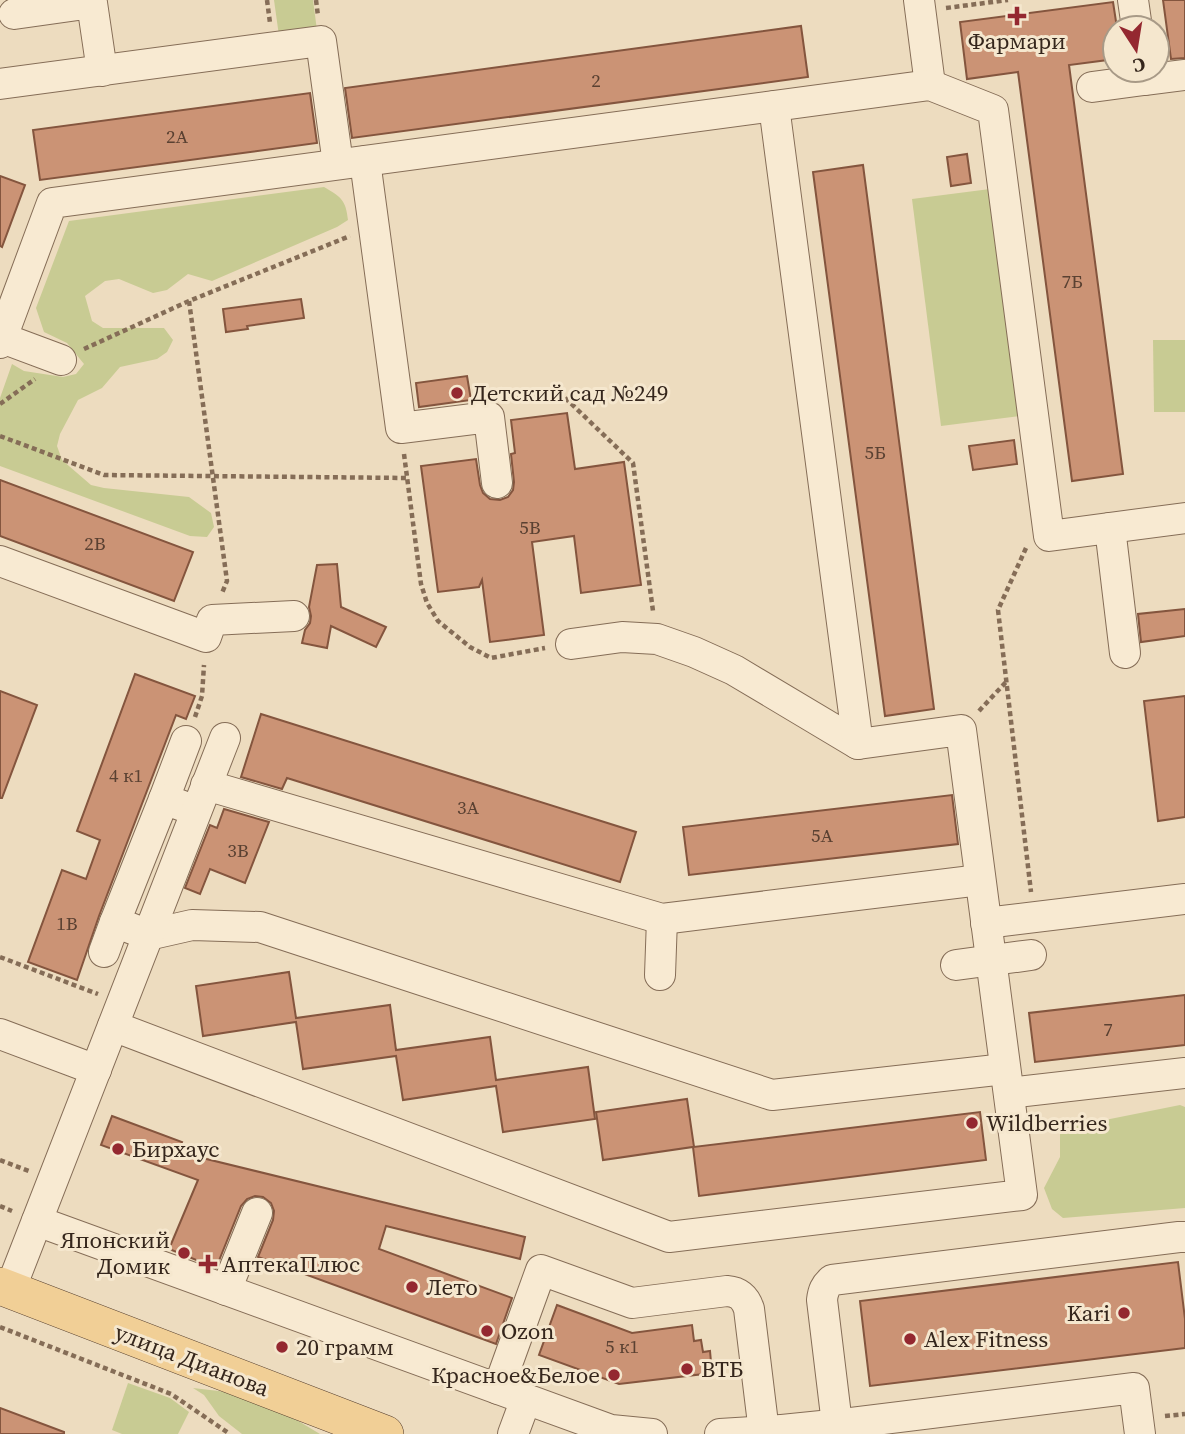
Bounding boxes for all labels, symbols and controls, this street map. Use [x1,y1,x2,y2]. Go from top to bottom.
marker: Фармари [1009,8,1025,24]
north arrow [1101,14,1171,84]
place label: Фармари [968,25,1066,57]
text: С [1131,52,1148,80]
house number: 2 [591,67,601,93]
house number: 2А [166,123,188,149]
house number: 7Б [1061,268,1083,294]
place label: Детский сад №249 [471,377,669,409]
marker: Детский сад №249 [449,385,465,401]
house number: 5Б [864,439,886,465]
house number: 5В [519,514,541,540]
house number: 2В [84,530,106,556]
house number: 4 к1 [109,762,143,788]
house number: 3А [457,794,479,820]
house number: 5А [811,822,833,848]
house number: 3В [227,837,249,863]
house number: 1В [56,910,78,936]
house number: 7 [1103,1016,1113,1042]
place label: Wildberries [986,1107,1107,1139]
marker: Wildberries [964,1115,980,1131]
place label: Бирхаус [132,1133,220,1165]
marker: Бирхаус [110,1141,126,1157]
place label: Японский Домик [60,1224,170,1282]
marker: Японский Домик [176,1245,192,1261]
place label: АптекаПлюс [222,1248,360,1280]
marker: АптекаПлюс [200,1256,216,1272]
place label: Лето [426,1271,478,1303]
marker: Лето [404,1279,420,1295]
place label: Kari [1067,1297,1110,1329]
marker: Kari [1116,1305,1132,1321]
place label: Ozon [501,1315,554,1347]
street label: улица Дианова [110,1316,274,1404]
marker: Ozon [479,1323,495,1339]
place label: Alex Fitness [924,1323,1048,1355]
place label: 20 грамм [296,1331,394,1363]
marker: Alex Fitness [902,1331,918,1347]
house number: 5 к1 [605,1333,639,1359]
marker: 20 грамм [274,1339,290,1355]
place label: ВТБ [701,1353,743,1385]
place label: Красное&Белое [431,1359,600,1391]
marker: ВТБ [679,1361,695,1377]
marker: Красное&Белое [606,1367,622,1383]

